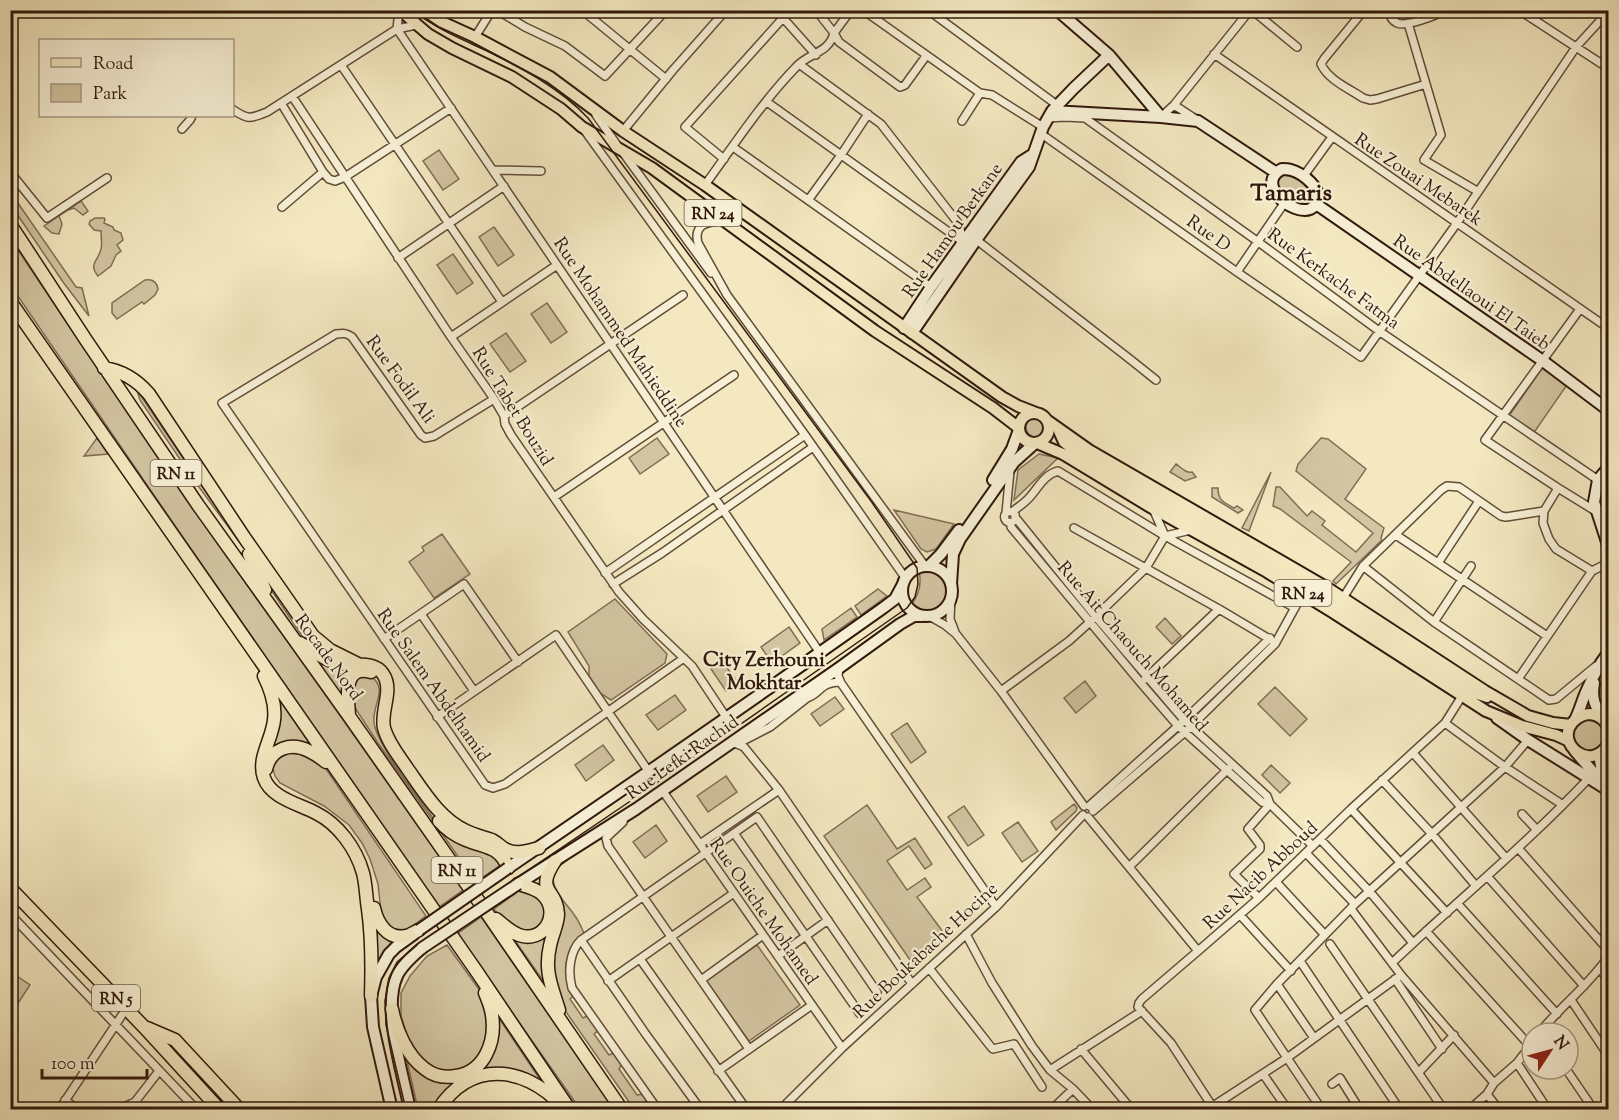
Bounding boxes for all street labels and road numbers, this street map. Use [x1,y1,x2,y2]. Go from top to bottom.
street label: Rue Zouai Mebarek [1349,128,1487,233]
street label: Rue Hamou Berkane [897,158,1010,304]
road number: RN 24 [684,200,742,226]
street label: Rue D [1180,210,1235,259]
street label: Rue Kerkache Fatma [1261,223,1404,337]
street label: Rue Abdellaoui El Taieb [1387,229,1555,358]
street label: Rue Mohammed Mahieddine [546,233,693,434]
street label: Rue Fodil Ali [358,331,440,430]
street label: Rue Tabet Bouzid [464,343,558,472]
road number: RN 11 [150,460,201,486]
street label: Rue Ait Chaouch Mohamed [1050,556,1213,738]
road number: RN 24 [1274,580,1332,606]
street label: Rue Salem Abdelhamid [369,604,495,768]
street label: Rocade Nord [287,609,368,707]
street label: Rue Lefki Rachid [621,710,745,807]
street label: Rue Nacib Abboud [1198,816,1324,937]
street label: Rue Ouiche Mohamed [702,833,823,991]
road number: RN 11 [432,857,482,883]
street label: Rue Boukabache Hocine [848,877,1004,1025]
road number: RN 5 [92,985,140,1011]

